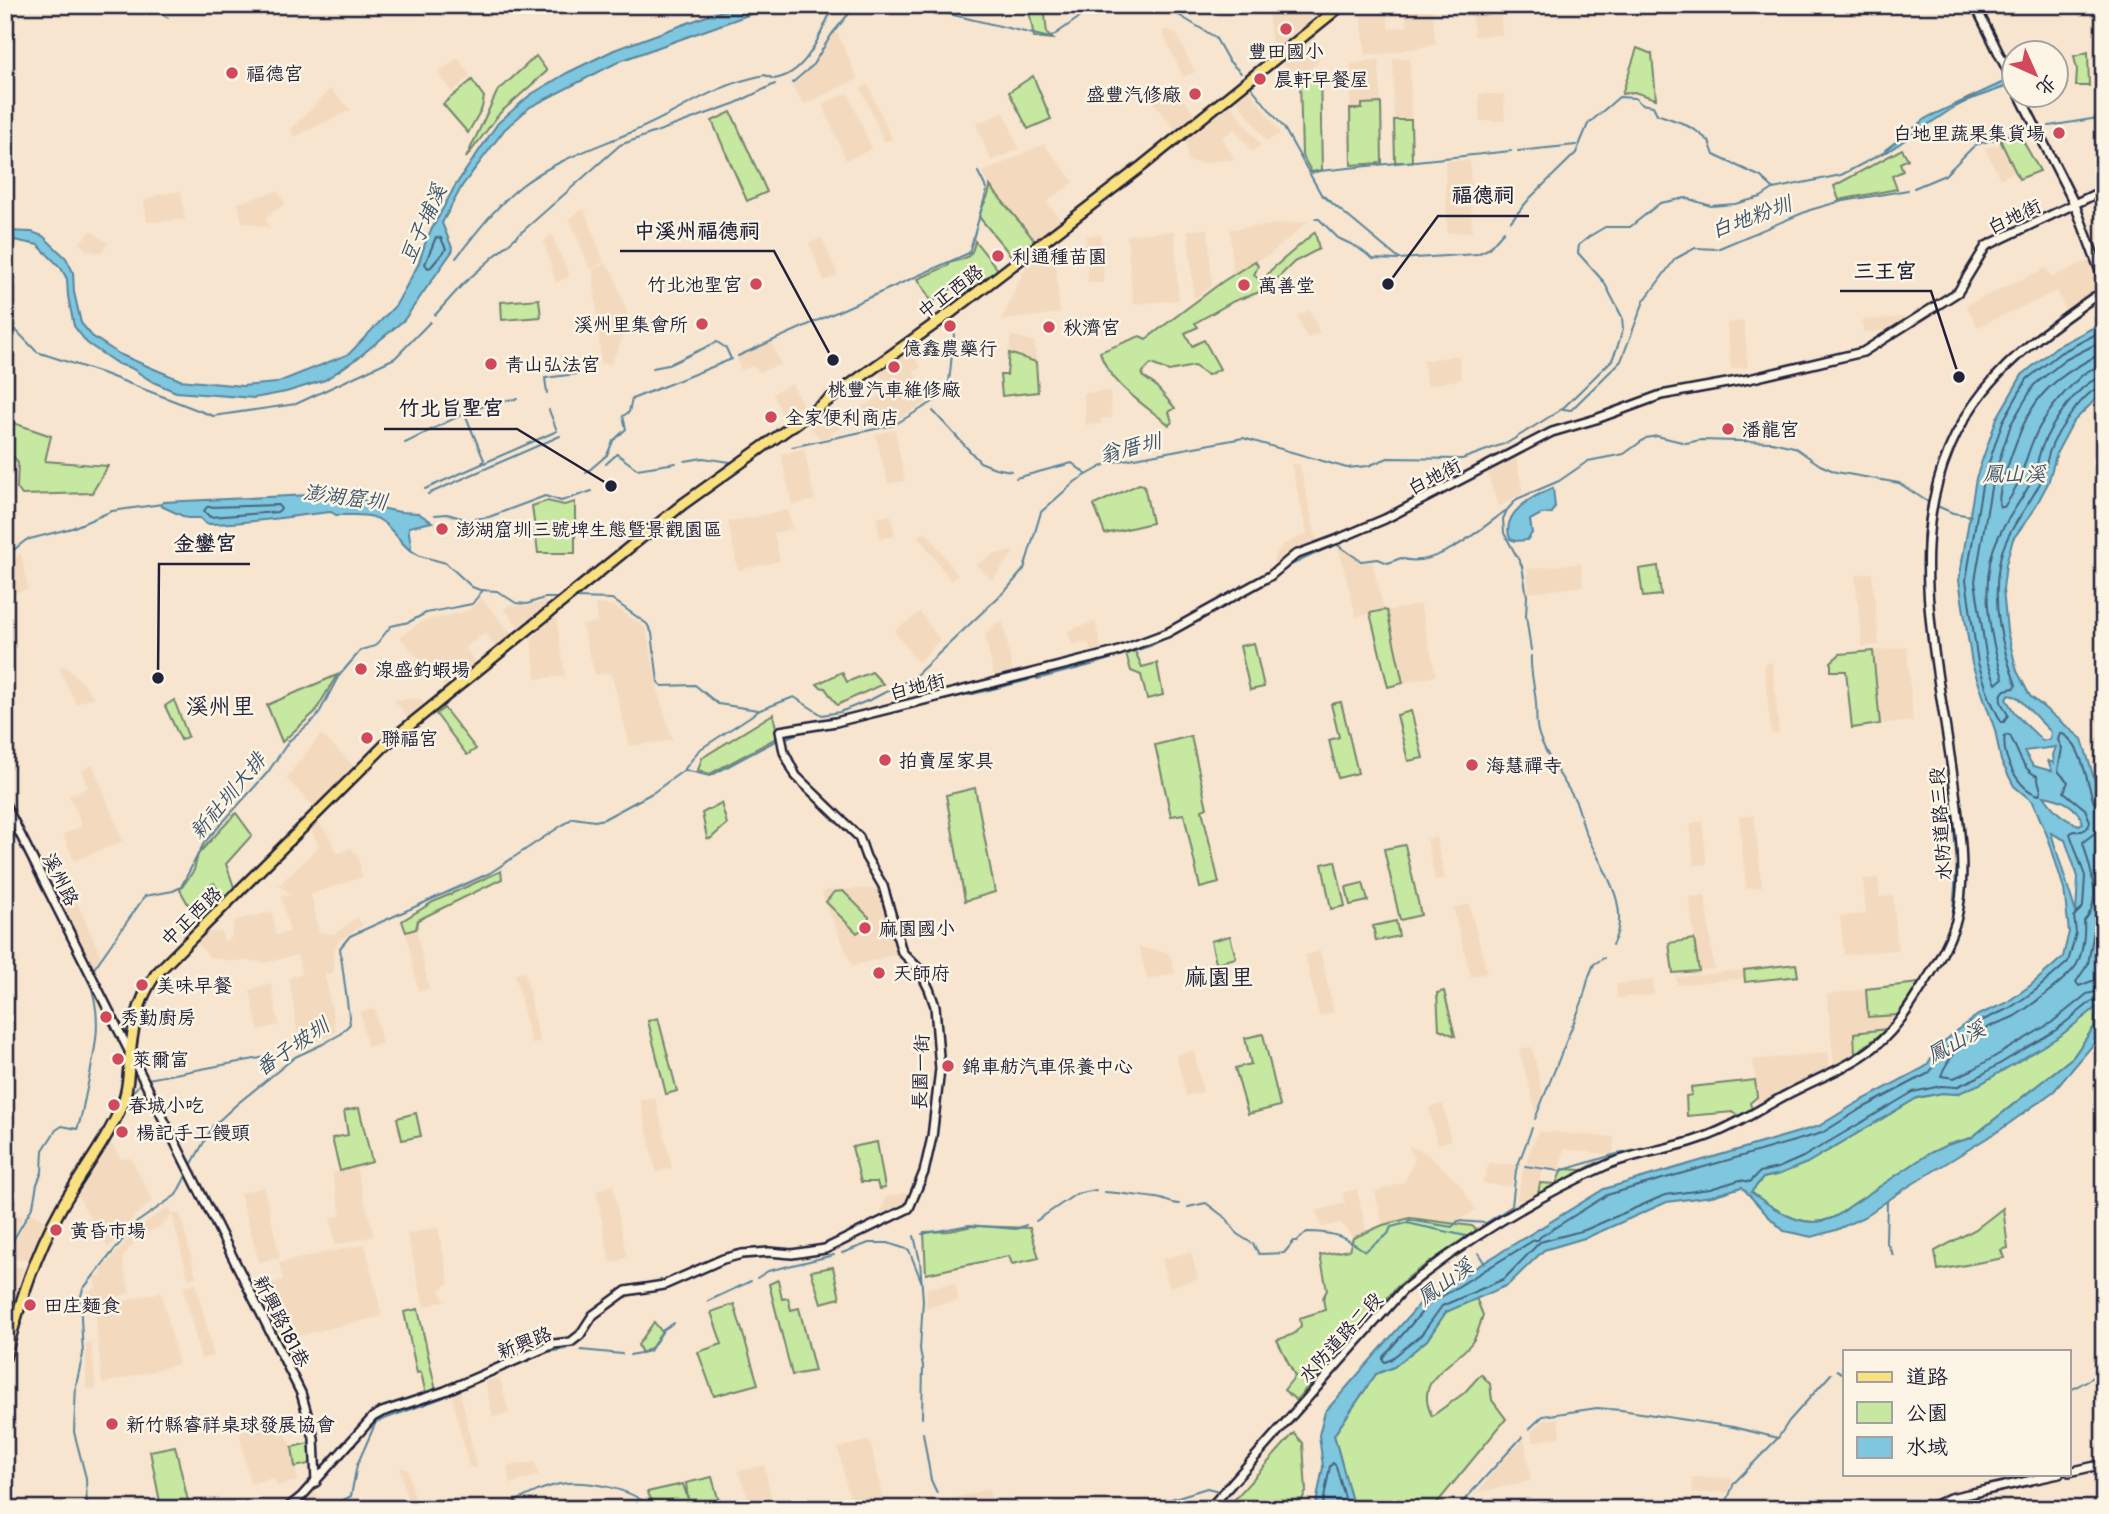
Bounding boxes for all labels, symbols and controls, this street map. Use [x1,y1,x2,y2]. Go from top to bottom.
marker: 豐田國小 [1278,21,1294,37]
north arrow [2000,38,2070,108]
place label: 豐田國小 [1248,40,1324,64]
place label: 福德宮 [246,62,303,86]
marker: 福德宮 [224,65,240,81]
place label: 晨軒早餐屋 [1274,68,1369,92]
text: 北 [2031,70,2062,101]
marker: 晨軒早餐屋 [1252,71,1268,87]
place label: 盛豐汽修廠 [1086,83,1181,107]
marker: 盛豐汽修廠 [1187,86,1203,102]
place label: 白地里蔬果集貨場 [1893,122,2045,146]
marker: 白地里蔬果集貨場 [2051,125,2067,141]
callout: 福德祠 [1438,174,1529,216]
water label: 豆子埔溪 [394,179,453,268]
text: 福德祠 [1452,182,1515,209]
water label: 白地粉圳 [1707,190,1797,245]
street label: 白地街 [1984,194,2045,240]
callout: 中溪州福德祠 [620,209,774,251]
text: 中溪州福德祠 [634,218,760,245]
place label: 利通種苗園 [1012,245,1107,269]
marker: 利通種苗園 [990,248,1006,264]
callout: 三王宮 [1840,249,1931,291]
text: 三王宮 [1854,258,1917,285]
street label: 中正西路 [913,259,988,324]
place label: 竹北池聖宮 [647,273,742,297]
place label: 萬善堂 [1258,274,1315,298]
marker: 竹北池聖宮 [748,276,764,292]
marker: 萬善堂 [1236,277,1252,293]
place label: 溪州里集會所 [574,313,688,337]
marker: 溪州里集會所 [694,316,710,332]
place label: 秋濟宮 [1063,316,1120,340]
marker: 億鑫農藥行 [942,318,958,334]
marker: 秋濟宮 [1041,319,1057,335]
place label: 億鑫農藥行 [902,337,998,361]
place label: 青山弘法宮 [505,353,600,377]
marker: 青山弘法宮 [483,356,499,372]
marker: 桃豐汽車維修廠 [886,359,902,375]
place label: 桃豐汽車維修廠 [827,378,961,402]
callout: 竹北旨聖宮 [384,387,517,429]
text: 竹北旨聖宮 [399,395,504,422]
place label: 全家便利商店 [785,406,899,430]
marker: 全家便利商店 [763,409,779,425]
place label: 潘龍宫 [1742,418,1799,442]
marker: 潘龍宫 [1720,421,1736,437]
water label: 翁厝圳 [1096,427,1166,469]
street label: 白地街 [1404,453,1465,501]
water label: 鳳山溪 [1982,461,2046,488]
water label: 澎湖窟圳 [302,479,390,516]
place label: 澎湖窟圳三號埤生態暨景觀園區 [456,518,722,542]
marker: 澎湖窟圳三號埤生態暨景觀園區 [434,521,450,537]
callout: 金鑾宮 [159,522,250,564]
text: 金鑾宮 [174,530,237,557]
place label: 湶盛釣蝦場 [375,658,470,682]
marker: 湶盛釣蝦場 [353,661,369,677]
street label: 白地街 [887,668,948,706]
district label: 溪州里 [186,692,255,721]
place label: 聯福宮 [381,727,438,751]
marker: 聯福宮 [359,730,375,746]
water label: 新社圳大排 [184,746,274,845]
place label: 拍賣屋家具 [899,749,994,773]
marker: 拍賣屋家具 [877,752,893,768]
place label: 海慧禪寺 [1486,754,1562,778]
marker: 海慧禪寺 [1464,757,1480,773]
street label: 水防道路三段 [1925,766,1957,882]
street label: 溪州路 [36,849,84,910]
street label: 中正西路 [156,882,227,952]
place label: 麻園國小 [879,917,955,941]
marker: 麻園國小 [857,920,873,936]
place label: 天師府 [893,962,950,986]
district label: 麻園里 [1185,963,1254,992]
marker: 天師府 [871,965,887,981]
place label: 美味早餐 [156,974,232,998]
marker: 美味早餐 [134,977,150,993]
place label: 秀勤廚房 [120,1006,196,1030]
marker: 秀勤廚房 [98,1009,114,1025]
water label: 番子坡圳 [250,1011,336,1083]
water label: 鳳山溪 [1921,1015,1991,1070]
street label: 長園一街 [908,1034,934,1110]
place label: 萊爾富 [132,1048,189,1072]
marker: 萊爾富 [110,1051,126,1067]
place label: 錦車舫汽車保養中心 [962,1055,1133,1079]
marker: 錦車舫汽車保養中心 [940,1058,956,1074]
place label: 春城小吃 [128,1094,204,1118]
marker: 春城小吃 [106,1097,122,1113]
place label: 楊記手工饅頭 [136,1121,250,1145]
marker: 楊記手工饅頭 [114,1124,130,1140]
place label: 黃昏市場 [70,1219,146,1243]
marker: 黃昏市場 [48,1222,64,1238]
water label: 鳳山溪 [1411,1252,1480,1312]
street label: 新興路181巷 [248,1271,315,1372]
street label: 水防道路二段 [1294,1287,1388,1388]
place label: 田庄麵食 [44,1294,120,1318]
marker: 田庄麵食 [22,1297,38,1313]
street label: 新興路 [493,1322,555,1364]
legend [1843,1350,2070,1476]
text: 道路 [1906,1364,1948,1391]
text: 公園 [1906,1400,1948,1427]
place label: 新竹縣睿祥桌球發展協會 [126,1413,335,1437]
marker: 新竹縣睿祥桌球發展協會 [104,1416,120,1432]
text: 水域 [1906,1434,1948,1461]

